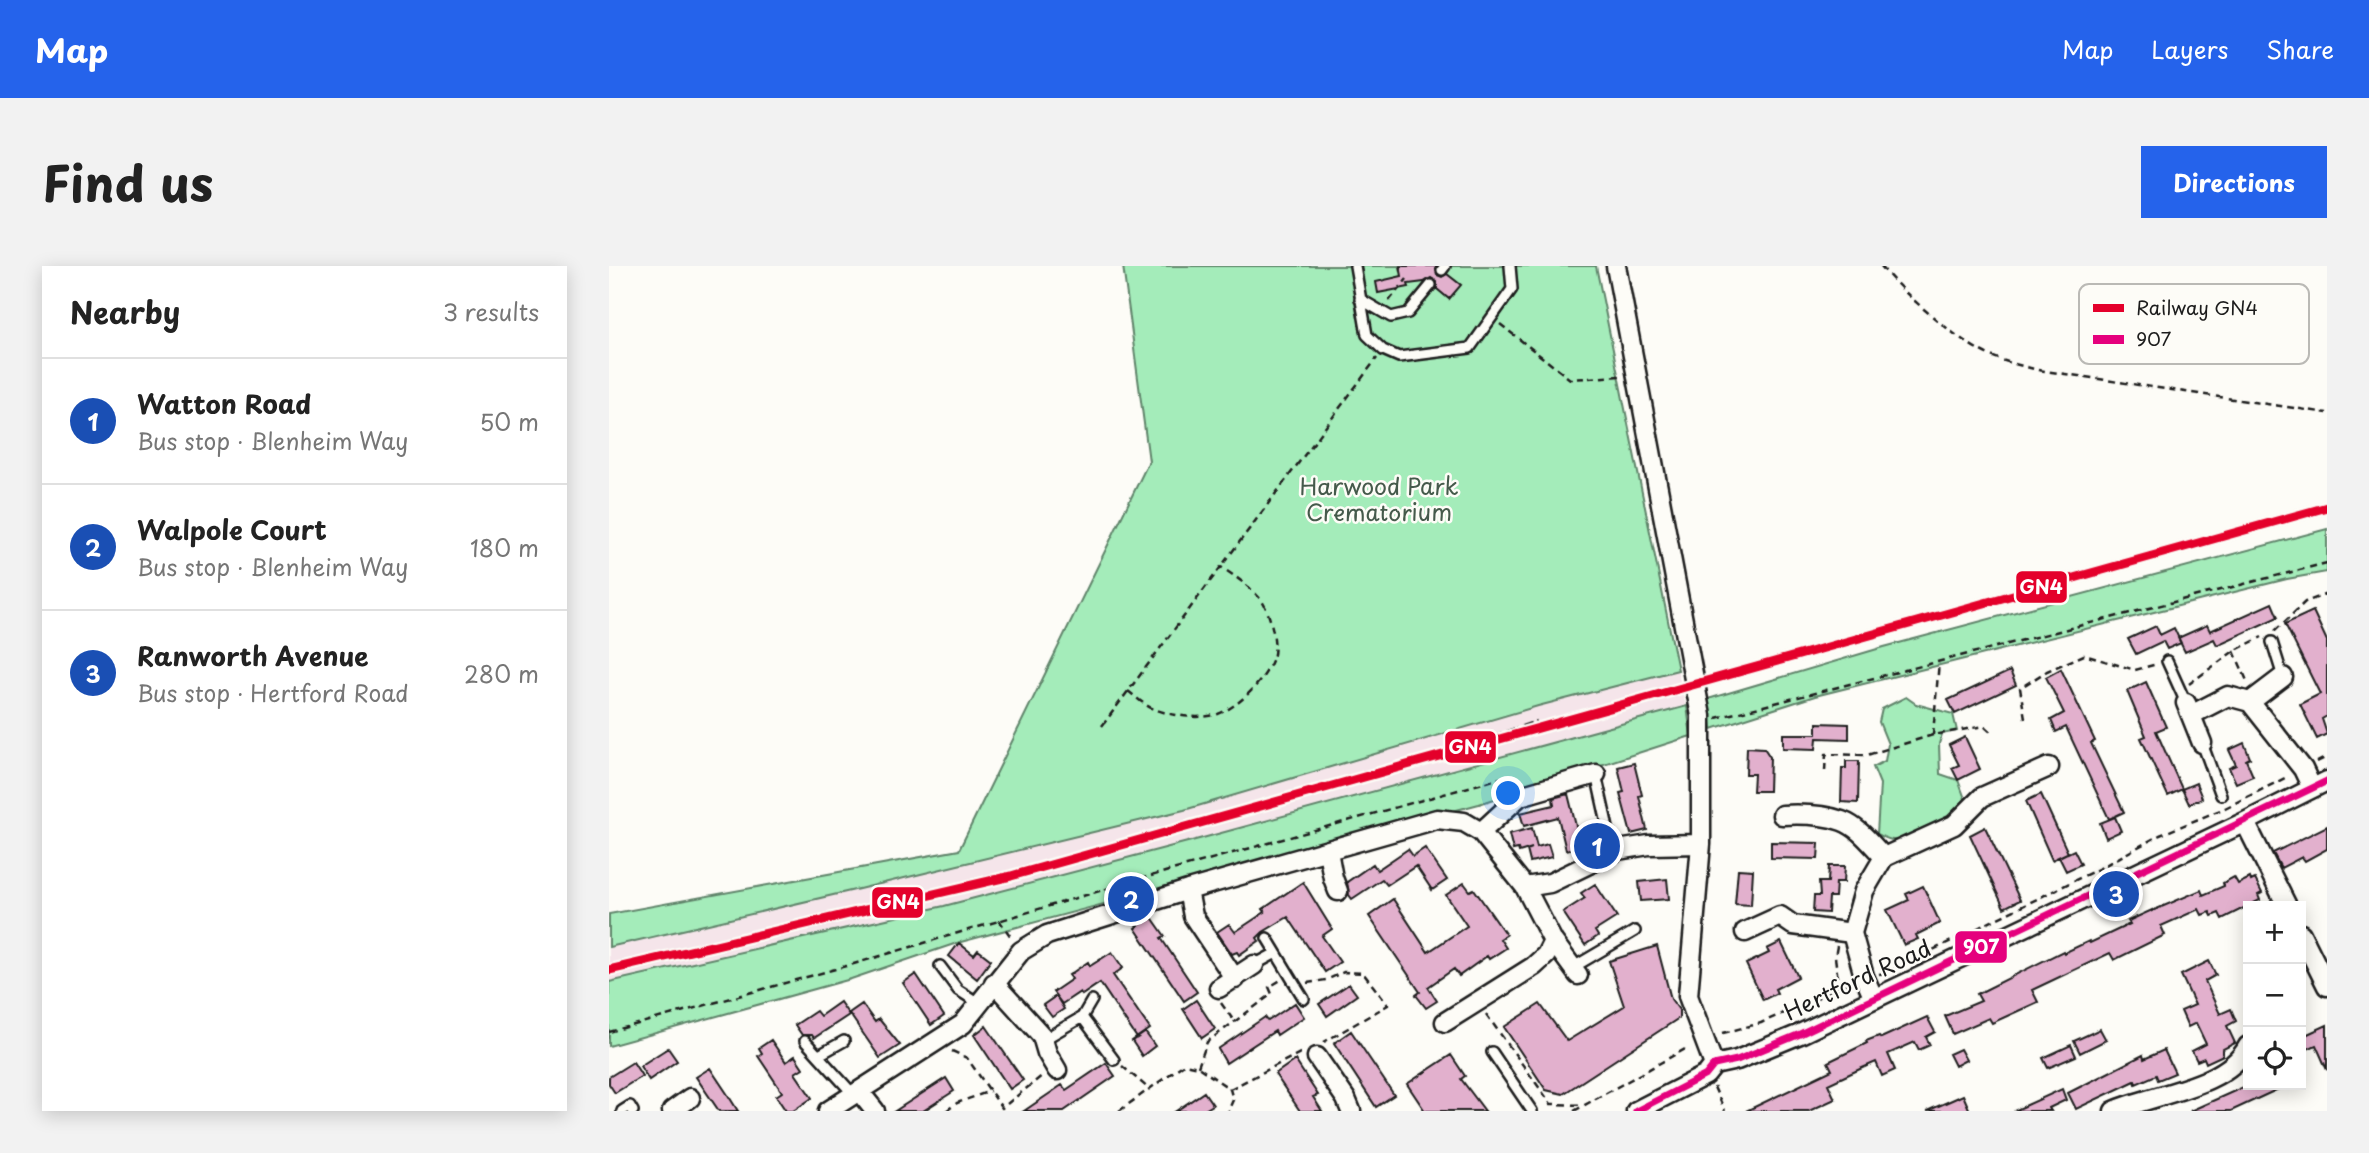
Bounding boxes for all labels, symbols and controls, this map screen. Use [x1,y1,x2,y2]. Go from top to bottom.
text: Map [35,24,108,74]
text: Map [2062,31,2113,67]
text: Layers [2151,31,2228,67]
text: Share [2266,31,2334,67]
text: Find us [42,145,213,219]
button: Directions [2141,146,2327,218]
legend [2079,284,2309,364]
text: Nearby [70,289,180,334]
text: Railway GN4 [2136,293,2258,321]
text: 3 results [443,294,539,329]
text: 907 [2136,324,2171,352]
text: Watton Road [137,384,311,423]
text: 1 [88,404,99,439]
text: 50 m [479,404,539,439]
text: Bus stop · Blenheim Way [137,423,408,458]
park label: Harwood Park Crematorium [1299,468,1459,529]
text: Walpole Court [137,510,327,549]
text: 2 [85,530,101,565]
text: 180 m [470,530,539,565]
text: Bus stop · Blenheim Way [137,549,408,584]
line badge: GN4 [2015,570,2068,604]
text: GN4 [2019,572,2063,600]
text: Ranworth Avenue [137,636,369,675]
text: 3 [85,656,101,691]
text: 280 m [464,656,539,691]
text: Bus stop · Hertford Road [137,675,409,710]
line badge: GN4 [1444,730,1497,764]
text: GN4 [1448,732,1492,760]
your location [1491,776,1525,810]
pin: 1 [1574,820,1620,872]
pin: 3 [2093,868,2139,920]
pin: 2 [1108,873,1154,925]
line badge: GN4 [871,886,924,919]
text: GN4 [876,887,920,915]
map controls [2243,901,2306,1090]
button: + [2243,901,2306,964]
street label: Hertford Road [1778,930,1936,1028]
line badge: 907 [1954,930,2008,964]
text: 907 [1963,932,1999,960]
button: − [2243,964,2306,1027]
button: locate [2243,1027,2306,1090]

